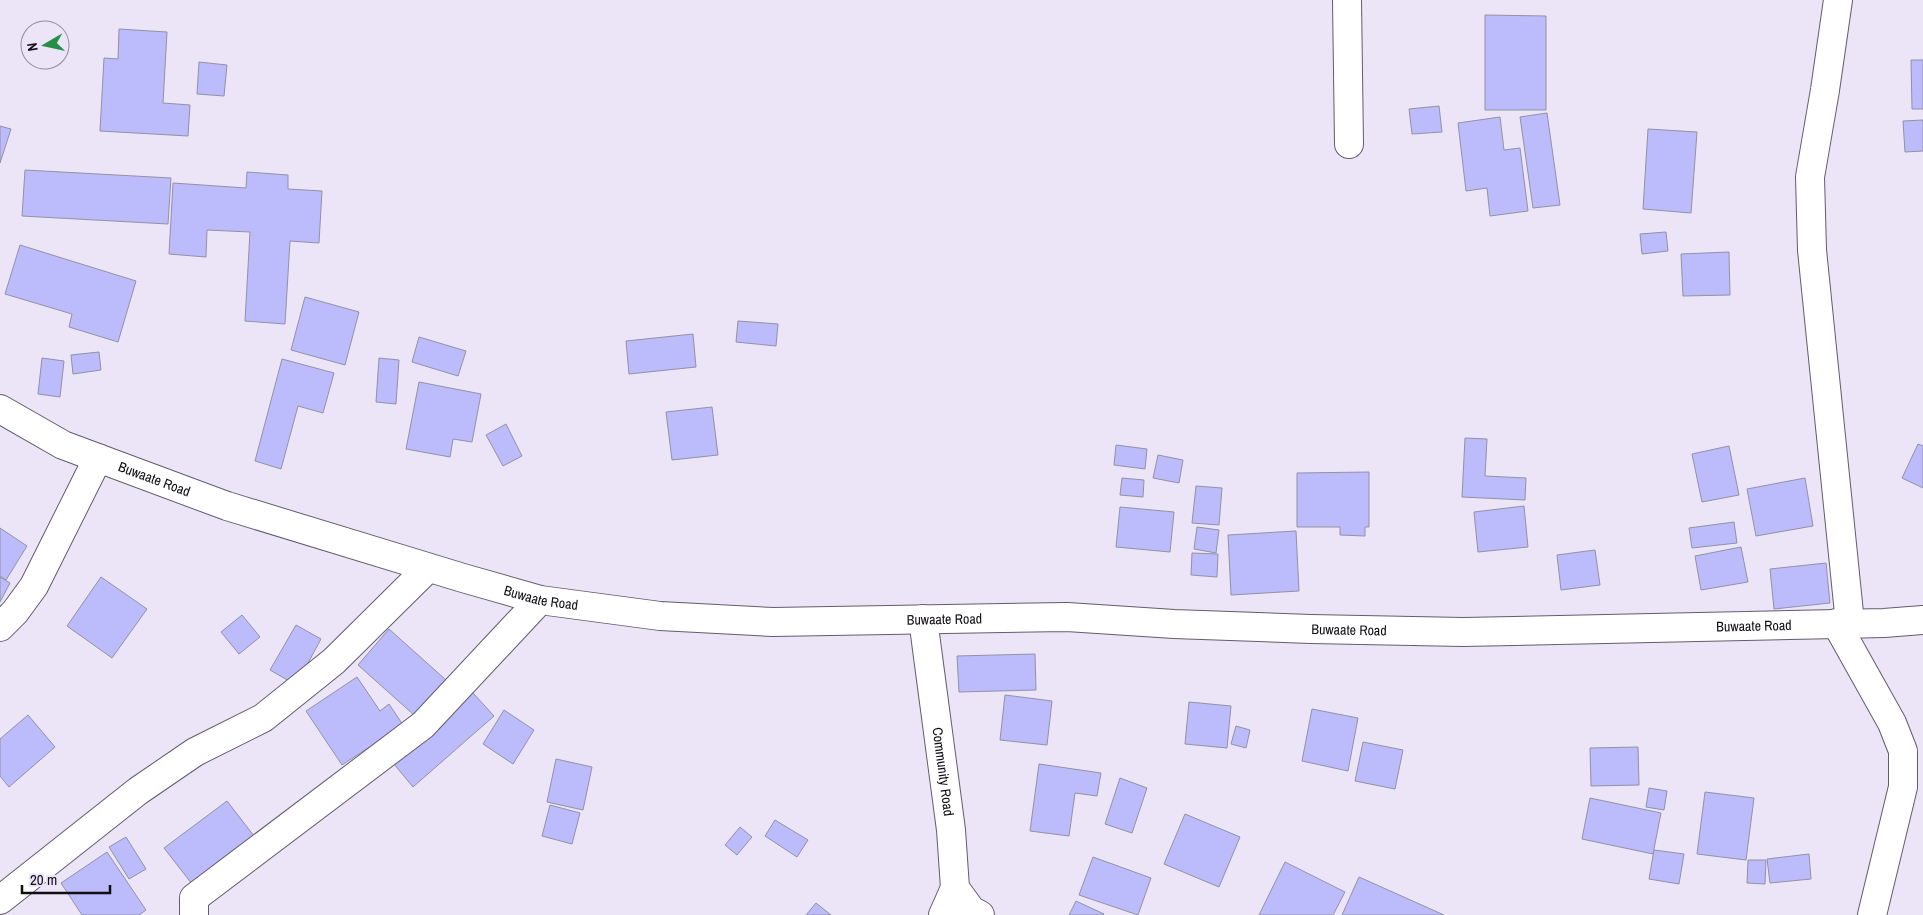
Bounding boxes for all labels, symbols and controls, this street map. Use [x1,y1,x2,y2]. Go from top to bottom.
north arrow [20,20,70,70]
text: N [23,42,42,53]
street label: Buwaate Road [116,457,193,501]
street label: Buwaate Road [502,581,579,614]
street label: Buwaate Road [907,609,982,629]
street label: Buwaate Road [1716,616,1792,636]
street label: Buwaate Road [1311,620,1387,639]
street label: Community Road [928,726,958,817]
scale bar [22,862,110,894]
text: 20 m [30,869,57,890]

